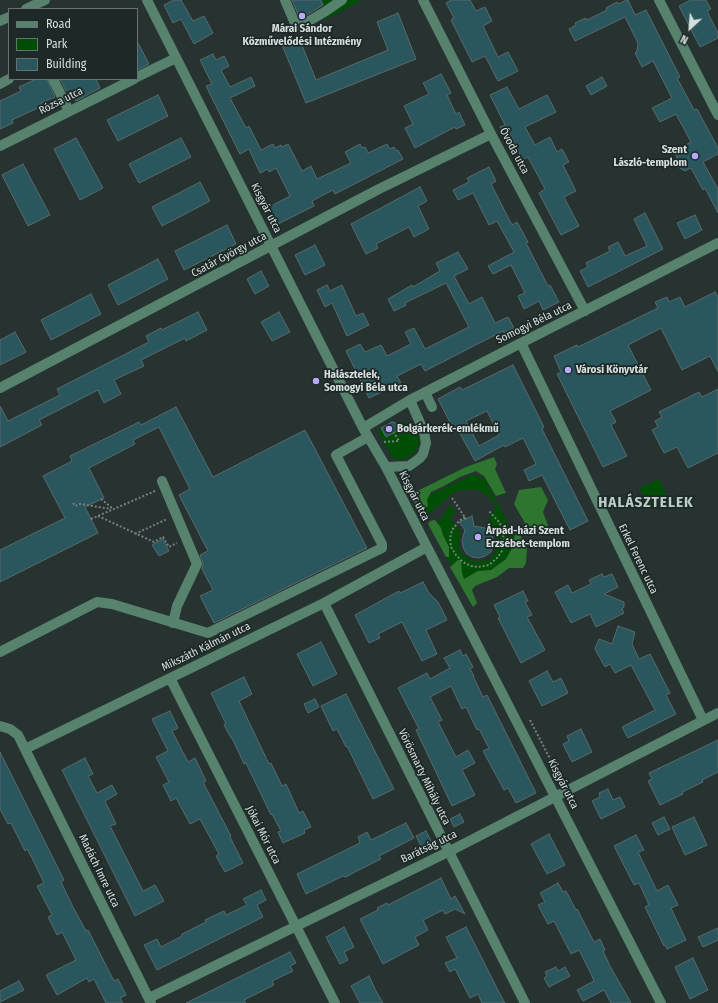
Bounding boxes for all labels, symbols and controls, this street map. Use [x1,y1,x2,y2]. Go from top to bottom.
legend [8,8,138,80]
north arrow [670,8,710,48]
marker: Márai Sándor Közművelődési Intézmény [297,11,307,21]
text: Road [46,17,71,31]
place label: Márai Sándor Közművelődési Intézmény [242,22,362,48]
text: N [679,32,690,47]
text: Park [46,37,67,51]
text: Building [46,57,86,71]
street label: Rózsa utca [37,84,85,118]
street label: Óvoda utca [496,126,532,176]
place label: Szent László-templom [613,143,687,169]
marker: Szent László-templom [690,151,700,161]
street label: Kisgyár utca [248,181,284,235]
street label: Csatár György utca [189,230,269,280]
street label: Somogyi Béla utca [494,299,574,347]
place label: Városi Könyvtár [576,363,648,377]
marker: Városi Könyvtár [563,365,573,375]
place label: Halásztelek, Somogyi Béla utca [324,368,408,394]
marker: Halásztelek, Somogyi Béla utca [311,376,321,386]
place label: Bolgárkerék-emlékmű [397,422,499,436]
marker: Bolgárkerék-emlékmű [384,424,394,434]
street label: Kisgyár utca [396,469,432,523]
district label: HALÁSZTELEK [598,494,694,512]
street label: Erkel Ferenc utca [615,522,661,596]
place label: Árpád-házi Szent Erzsébet-templom [486,524,570,550]
marker: Árpád-házi Szent Erzsébet-templom [473,532,483,542]
street label: Mikszáth Kálmán utca [159,620,253,674]
street label: Vörösmarty Mihály utca [395,727,453,827]
street label: Kisgyár utca [545,757,581,811]
street label: Jókai Mór utca [243,804,283,866]
street label: Barátság utca [399,828,459,866]
street label: Madách Imre utca [76,832,122,910]

